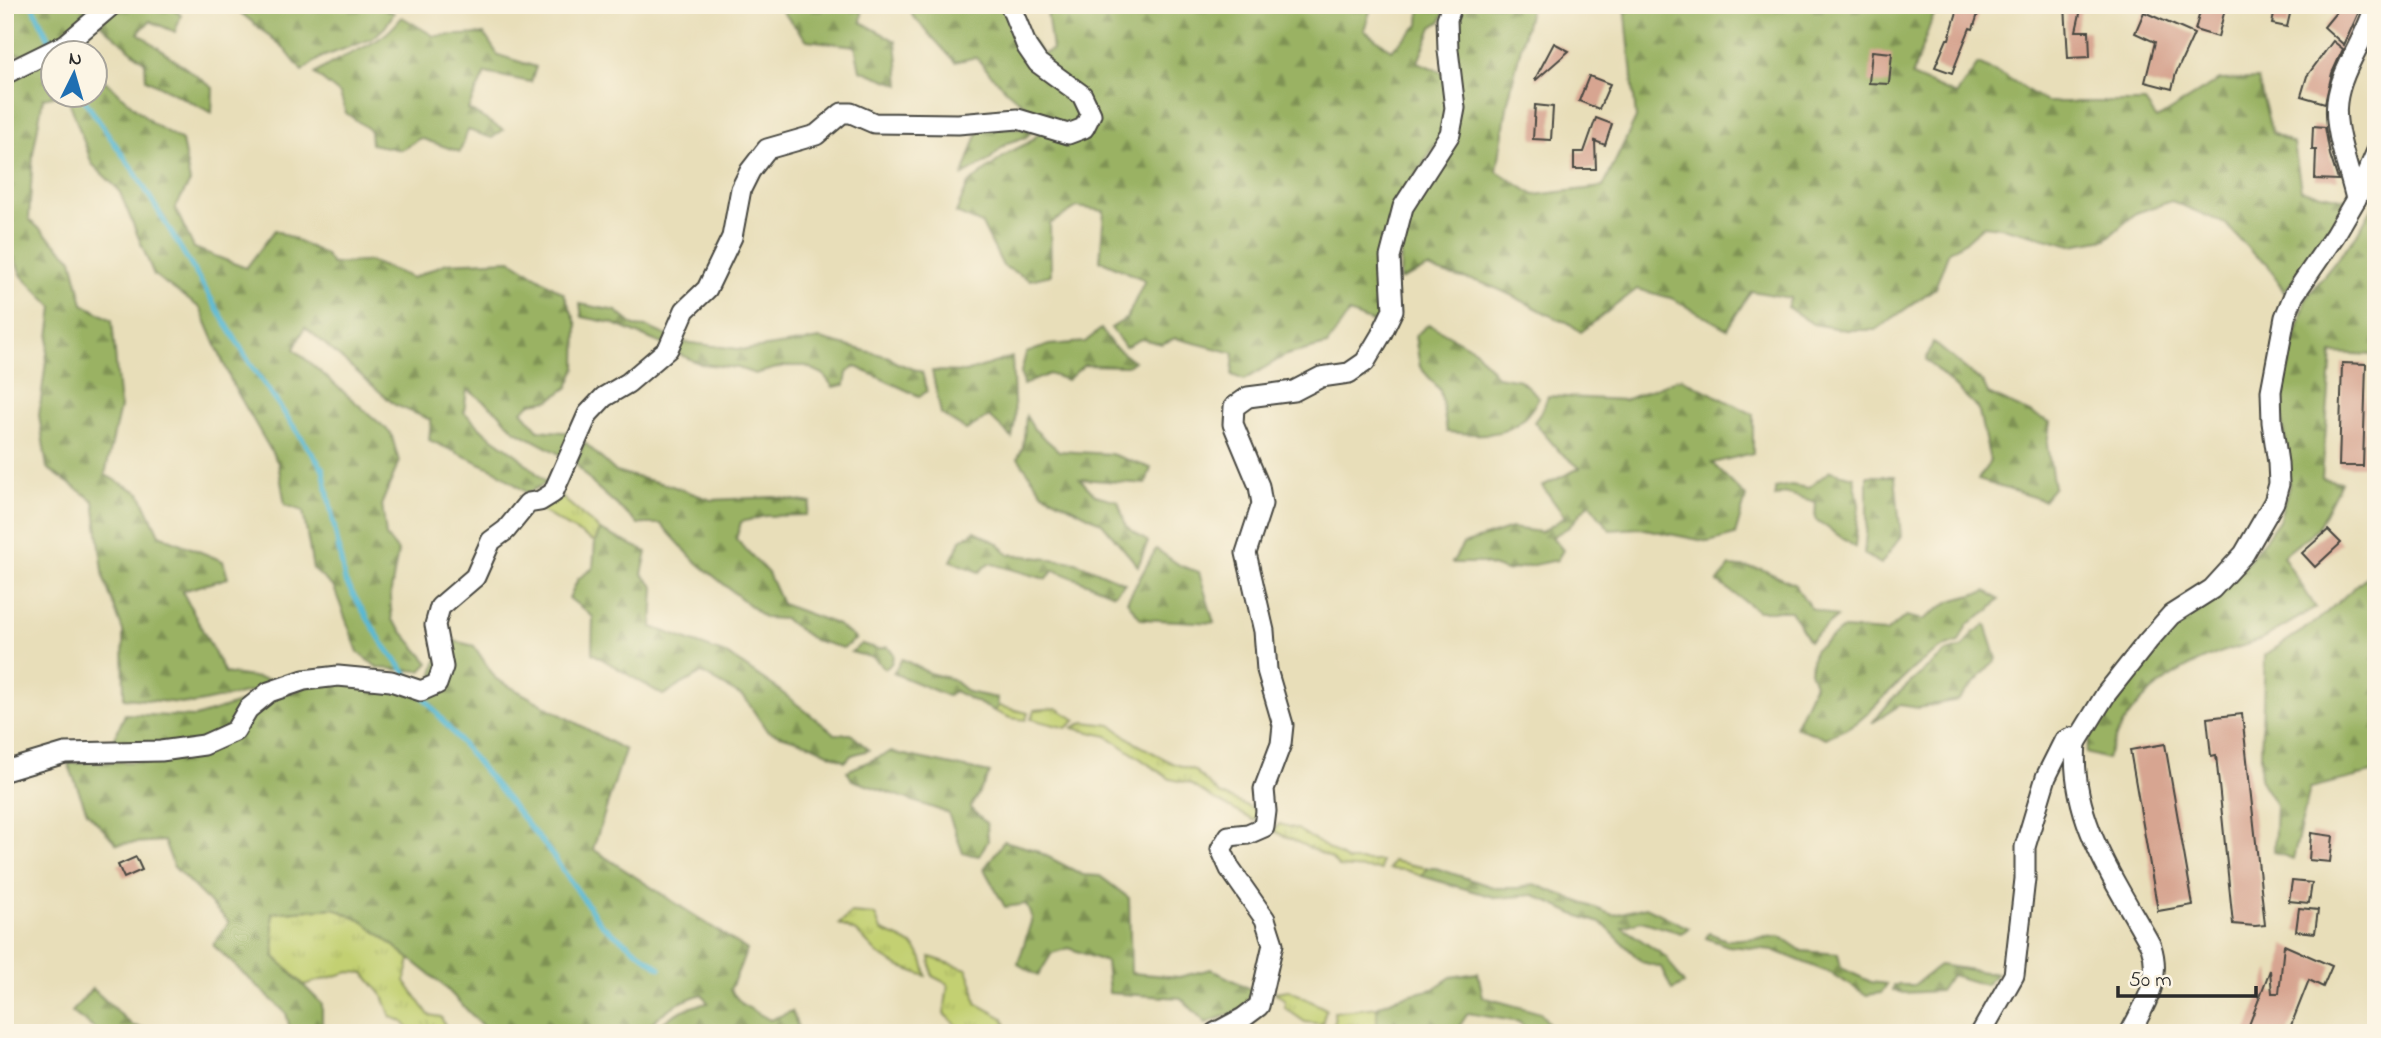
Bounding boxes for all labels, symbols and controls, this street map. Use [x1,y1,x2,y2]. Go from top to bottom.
north arrow [38,38,108,108]
text: N [68,46,83,74]
scale bar [2118,954,2257,998]
text: 50 m [2129,966,2172,996]

